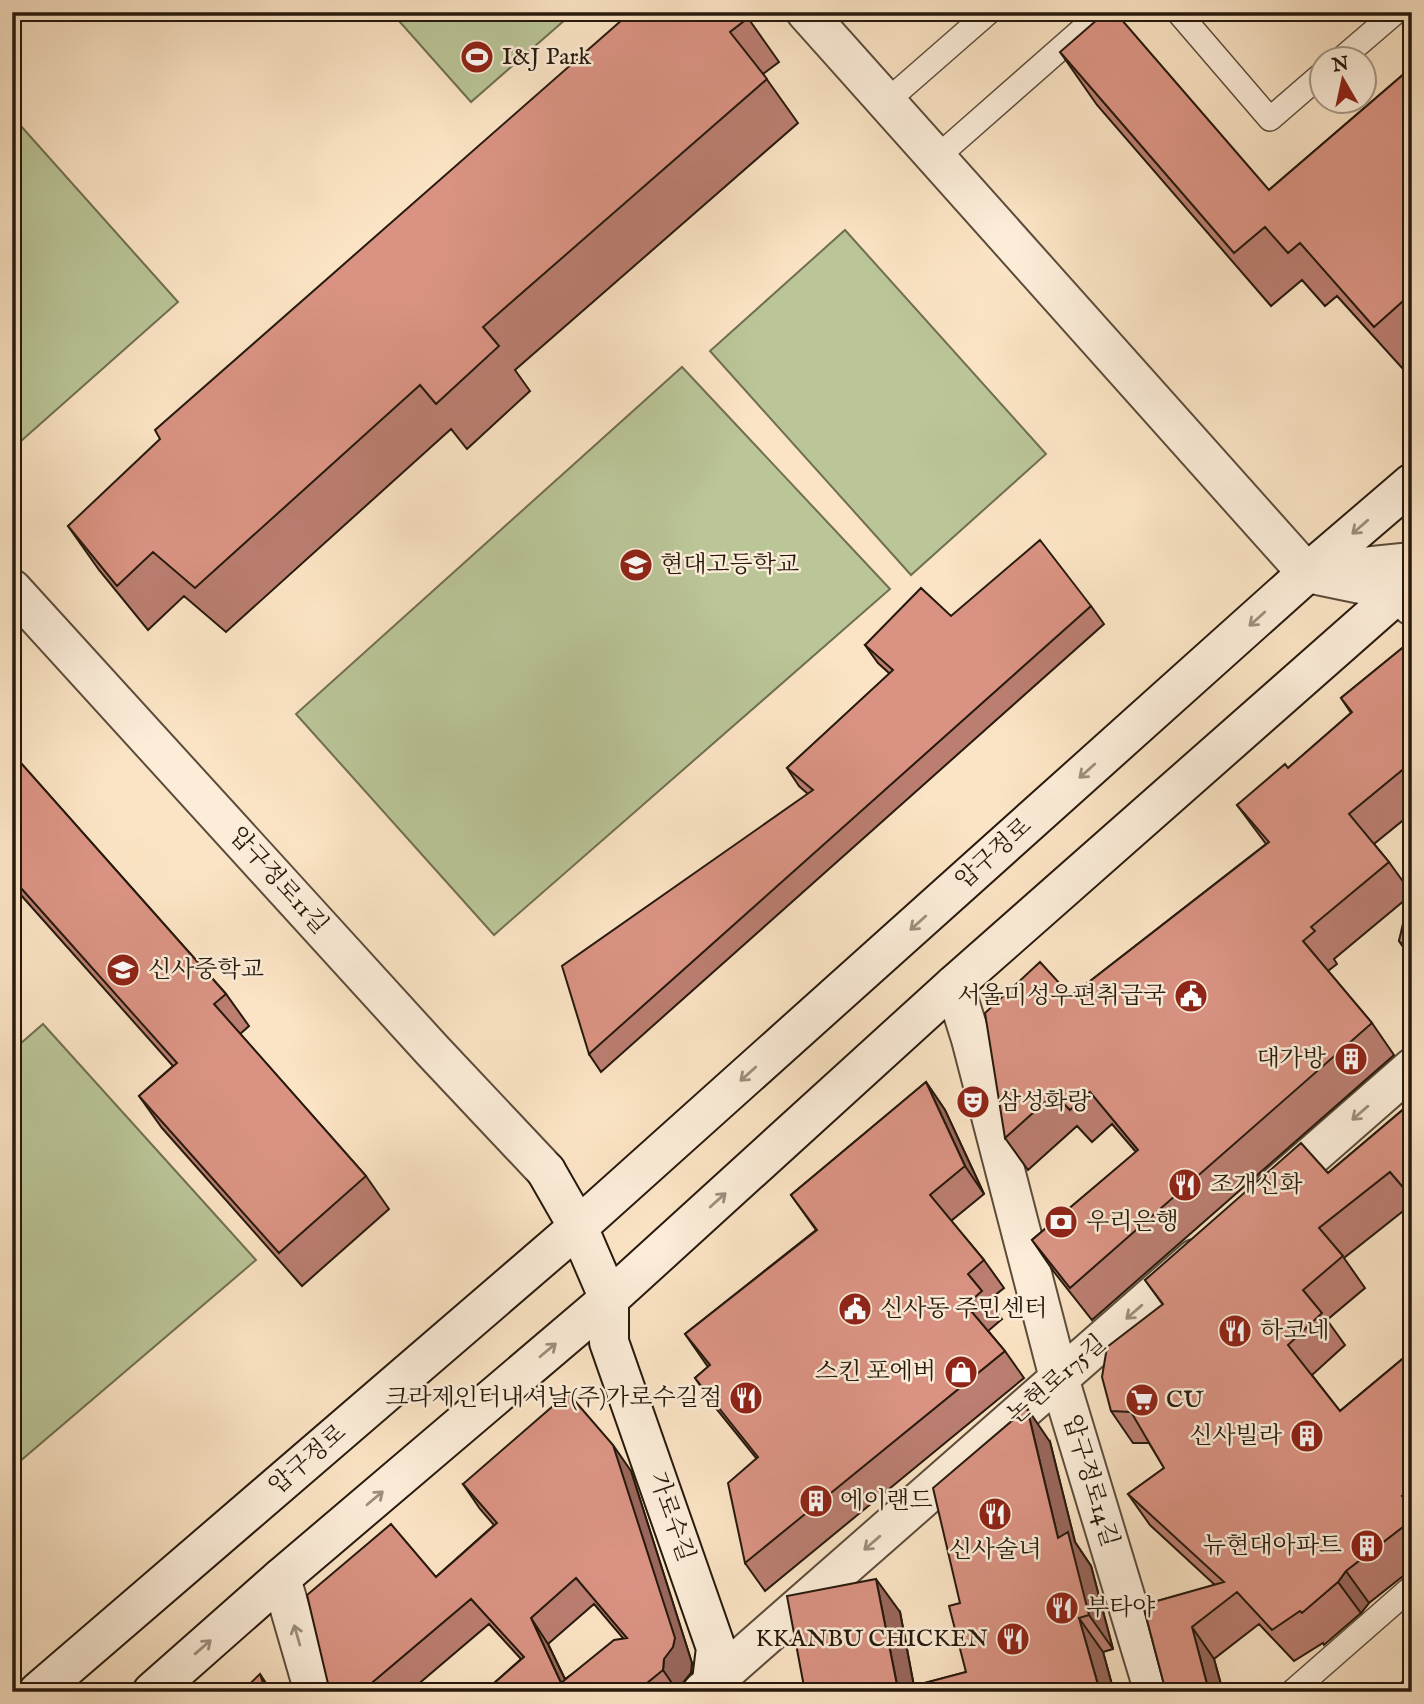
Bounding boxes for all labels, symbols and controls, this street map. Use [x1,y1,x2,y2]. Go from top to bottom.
sports icon: I&J Park [458,38,496,76]
place label: I&J Park [502,42,591,73]
north arrow [1308,46,1378,116]
text: N [1330,52,1351,78]
one-way arrow [1352,519,1369,536]
school or university icon: 현대고등학교 [617,546,655,584]
place label: 현대고등학교 [660,550,799,581]
one-way arrow [1248,611,1266,627]
one-way arrow [1078,763,1096,779]
street label: 압구정로 [949,811,1039,897]
street label: 압구정로11길 [222,821,334,941]
one-way arrow [910,914,927,931]
school or university icon: 신사중학교 [104,951,142,989]
place label: 신사중학교 [148,955,264,986]
public building icon: 서울미성우편취급국 [1172,977,1210,1015]
place label: 서울미성우편취급국 [957,981,1166,1012]
building icon: 대가방 [1332,1040,1370,1078]
place label: 대가방 [1256,1044,1327,1075]
one-way arrow [740,1066,757,1083]
theatre icon: 삼성화랑 [954,1083,992,1121]
place label: 삼성화랑 [998,1087,1092,1118]
one-way arrow [1352,1105,1370,1121]
restaurant icon: 조개신화 [1166,1166,1204,1204]
place label: 조개신화 [1210,1170,1303,1201]
one-way arrow [709,1192,727,1208]
bank icon: 우리은행 [1042,1203,1080,1241]
place label: 우리은행 [1086,1207,1179,1238]
public building icon: 신사동 주민센터 [836,1290,874,1328]
place label: 신사동 주민센터 [880,1294,1048,1325]
one-way arrow [1126,1304,1144,1320]
restaurant icon: 하코네 [1216,1312,1254,1350]
place label: 하코네 [1260,1316,1330,1347]
street label: 논현로175길 [1001,1328,1113,1432]
one-way arrow [539,1342,557,1358]
shop icon: 스킨 포에버 [942,1353,980,1391]
place label: 스킨 포에버 [815,1357,936,1388]
restaurant icon: 크라제인터내셔날(주)가로수길점 [727,1379,765,1417]
supermarket icon: CU [1123,1381,1161,1419]
place label: 크라제인터내셔날(주)가로수길점 [385,1383,722,1414]
place label: CU [1166,1385,1204,1416]
street label: 압구정로14길 [1055,1411,1125,1551]
building icon: 신사빌라 [1288,1417,1326,1455]
street label: 압구정로 [263,1418,353,1502]
place label: 신사빌라 [1189,1421,1283,1452]
street label: 가로수길 [641,1468,701,1566]
building icon: 에이랜드 [797,1482,835,1520]
place label: 에이랜드 [840,1486,933,1517]
one-way arrow [366,1490,384,1506]
restaurant icon: 신사술녀 [976,1495,1014,1533]
building icon: 뉴현대아파트 [1348,1527,1386,1565]
place label: 뉴현대아파트 [1203,1531,1342,1562]
one-way arrow [864,1535,881,1552]
place label: 신사술녀 [949,1535,1041,1566]
restaurant icon: 부타야 [1043,1589,1081,1627]
place label: 부타야 [1086,1593,1156,1624]
restaurant icon: KKANBU CHICKEN [994,1620,1032,1658]
one-way arrow [290,1624,303,1646]
place label: KKANBU CHICKEN [755,1624,988,1655]
one-way arrow [194,1639,212,1655]

